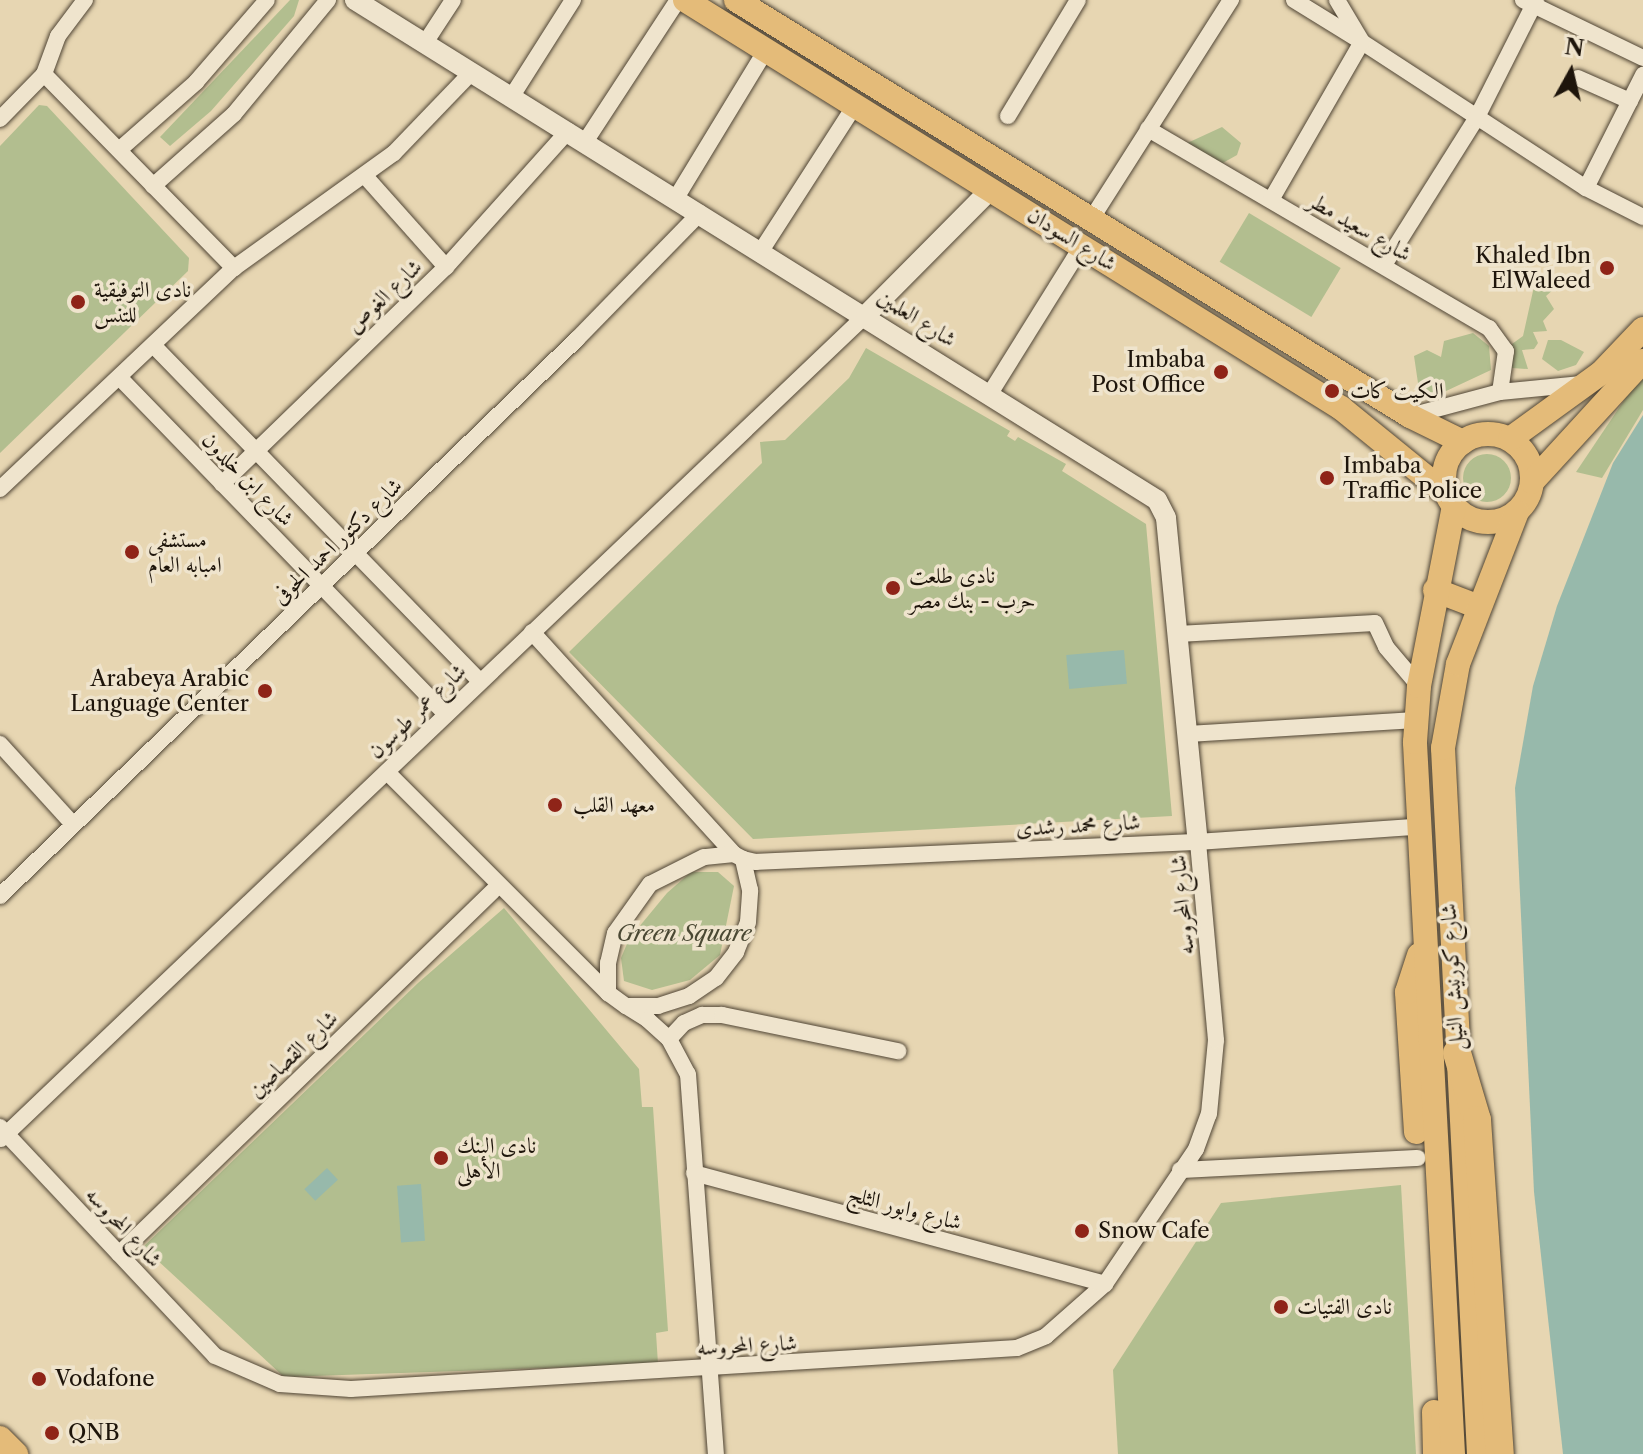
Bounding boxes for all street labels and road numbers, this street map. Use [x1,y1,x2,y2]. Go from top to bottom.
street label: شارع سعيد مطر [1304,187,1416,267]
street label: شارع السودان [1023,201,1121,277]
street label: شارع الغوص [341,254,427,338]
street label: شارع العلمين [873,284,961,352]
street label: شارع ابن خلدون [197,426,299,532]
street label: شارع دكتور احمد الحوفى [266,472,408,610]
street label: شارع عمر طوسون [363,658,471,764]
street label: شارع محمد رشدى [1015,809,1141,841]
street label: شارع المحروسه [1164,854,1200,956]
street label: شارع كورنيش النيل [1435,903,1469,1051]
street label: شارع القصاصين [243,1005,343,1103]
street label: شارع وابور الثلج [845,1180,965,1236]
street label: شارع المحروسه [80,1181,168,1273]
street label: شارع المحروسه [696,1329,798,1361]

